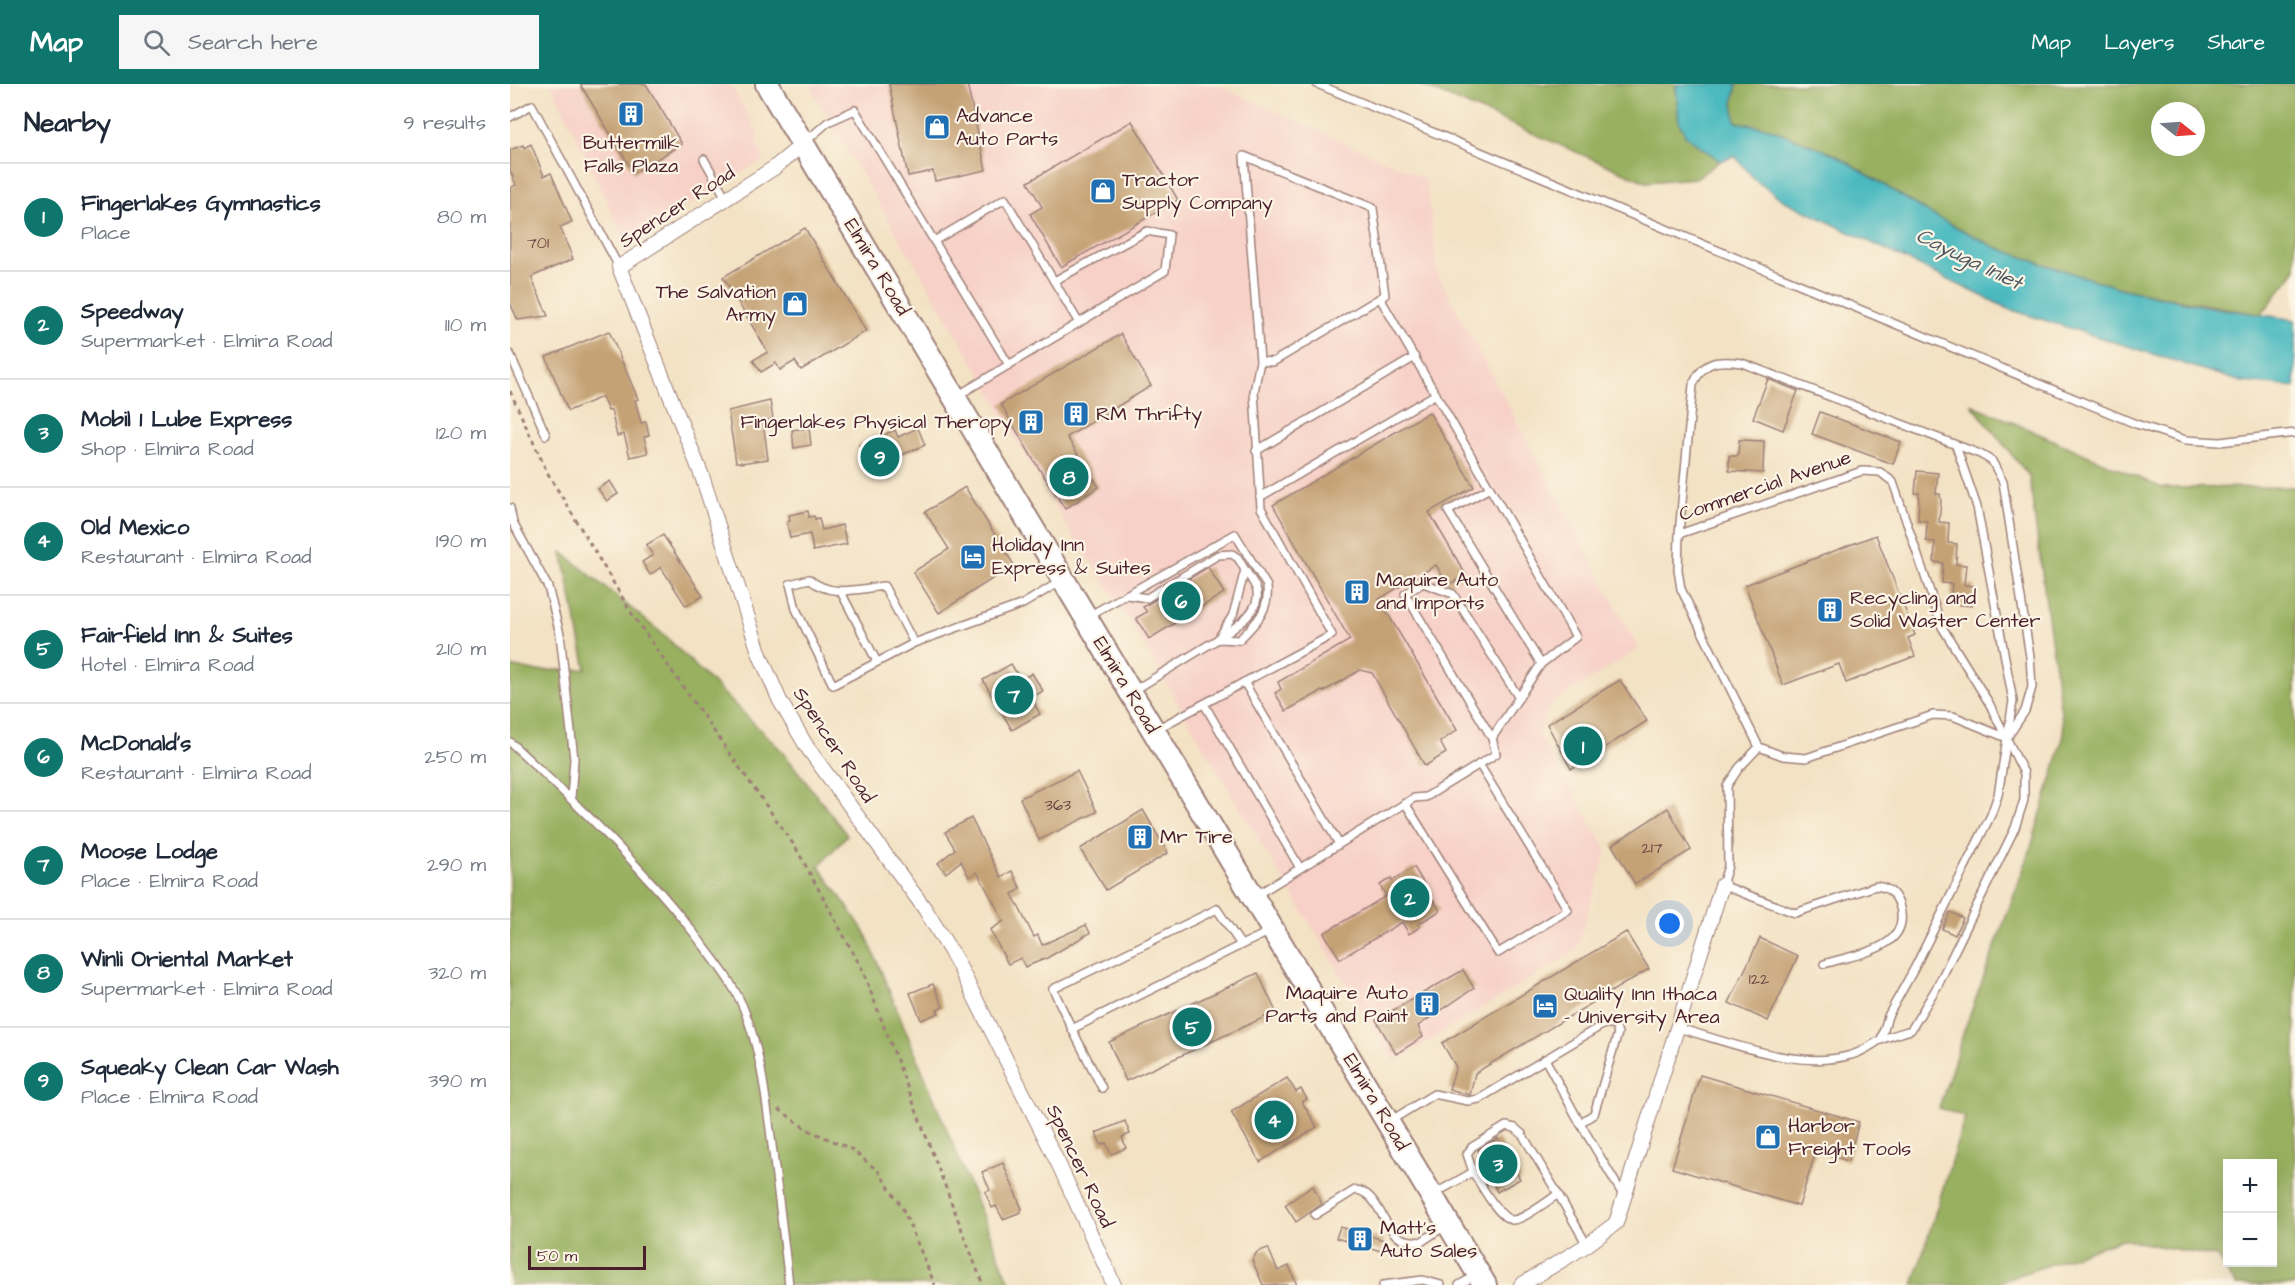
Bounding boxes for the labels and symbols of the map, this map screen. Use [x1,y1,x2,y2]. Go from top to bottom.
building icon: Buttermilk Falls Plaza [616,99,646,129]
place label: Advance Auto Parts [956,102,1058,153]
north arrow [2151,102,2205,156]
shop icon: Advance Auto Parts [922,112,952,142]
place label: Buttermilk Falls Plaza [583,129,679,180]
street label: Spencer Road [613,159,741,255]
place label: Tractor Supply Company [1122,166,1273,218]
shop icon: Tractor Supply Company [1088,176,1118,206]
street label: Elmira Road [837,213,917,321]
water label: Cayuga Inlet [1911,221,2029,299]
house number: 701 [527,232,549,254]
place label: The Salvation Army [656,278,776,330]
shop icon: The Salvation Army [780,289,810,319]
building icon: RM Thrifty [1061,399,1091,429]
place label: RM Thrifty [1096,400,1202,429]
building icon: Fingerlakes Physical Theropy [1016,407,1046,437]
place label: Fingerlakes Physical Theropy [740,408,1012,437]
pin: 9 [860,434,899,479]
street label: Commercial Avenue [1675,443,1855,529]
pin: 8 [1050,454,1088,500]
place label: Holiday Inn Express & Suites [992,531,1151,582]
hotel icon: Holiday Inn Express & Suites [958,542,988,572]
place label: Maquire Auto and Imports [1376,566,1498,617]
building icon: Maquire Auto and Imports [1342,577,1372,607]
pin: 6 [1162,578,1200,624]
place label: Recycling and Solid Waster Center [1850,584,2040,635]
building icon: Recycling and Solid Waster Center [1815,595,1845,625]
street label: Elmira Road [1086,631,1166,739]
pin: 7 [994,672,1034,718]
street label: Spencer Road [786,681,882,809]
pin: 1 [1564,724,1602,768]
house number: 363 [1045,794,1071,816]
building icon: Mr Tire [1125,822,1155,852]
place label: Mr Tire [1160,823,1233,851]
house number: 217 [1641,837,1663,859]
pin: 2 [1390,876,1430,920]
your location [1655,909,1684,938]
house number: 122 [1749,968,1769,990]
place label: Maquire Auto Parts and Paint [1265,979,1408,1030]
place label: Quality Inn Ithaca - University Area [1564,980,1720,1032]
building icon: Maquire Auto Parts and Paint [1412,989,1442,1019]
hotel icon: Quality Inn Ithaca - University Area [1530,991,1560,1021]
pin: 5 [1172,1004,1212,1050]
street label: Elmira Road [1336,1048,1416,1156]
pin: 4 [1254,1098,1293,1142]
street label: Spencer Road [1039,1100,1121,1232]
place label: Harbor Freight Tools [1788,1112,1911,1164]
shop icon: Harbor Freight Tools [1753,1122,1783,1152]
pin: 3 [1478,1142,1518,1186]
place label: Matt's Auto Sales [1380,1214,1477,1265]
building icon: Matt's Auto Sales [1345,1224,1375,1254]
scale bar [528,1243,646,1270]

